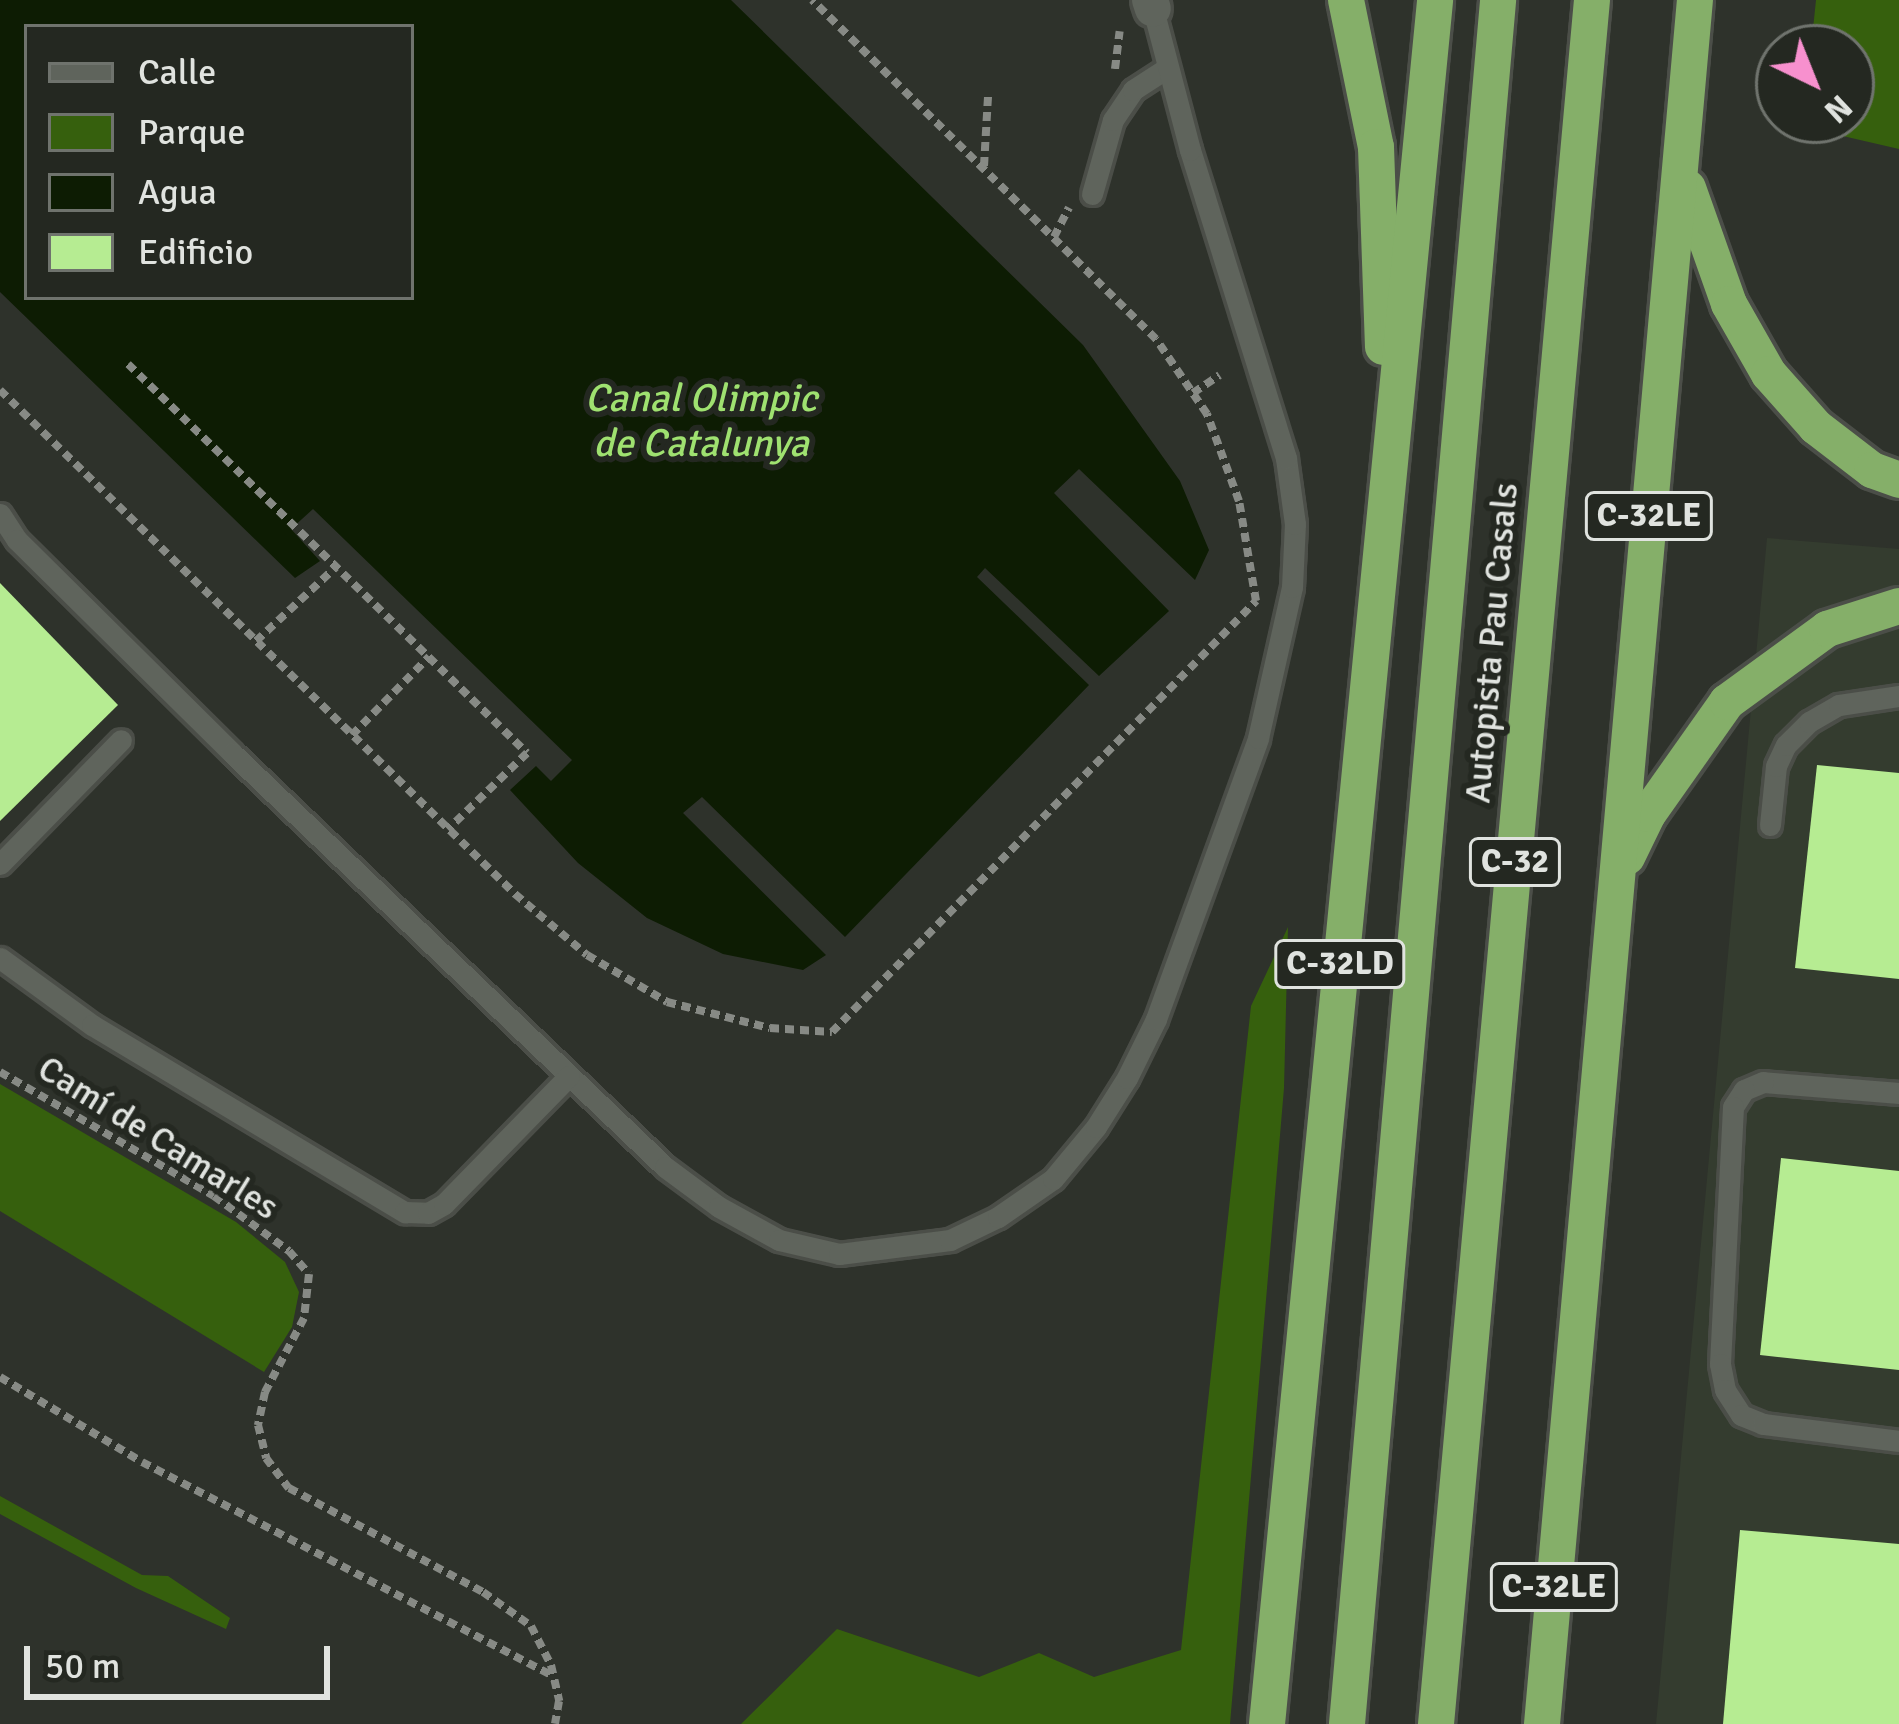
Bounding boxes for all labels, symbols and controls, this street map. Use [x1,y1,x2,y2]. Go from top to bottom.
legend [24,24,414,300]
north arrow [1755,24,1875,144]
text: Calle [138,50,216,95]
text: N [1815,86,1860,131]
text: Parque [138,110,245,155]
text: Agua [138,170,217,215]
text: Edificio [138,230,253,275]
water label: Canal Olimpic de Catalunya [585,376,817,467]
street label: Autopista Pau Casals [1456,481,1528,805]
road number: C-32LE [1583,489,1715,543]
road number: C-32 [1467,835,1563,889]
road number: C-32LD [1274,937,1406,991]
street label: Camí de Camarles [30,1047,286,1229]
road number: C-32LE [1488,1560,1620,1614]
scale bar [30,1622,336,1696]
text: 50 m [45,1644,121,1689]

